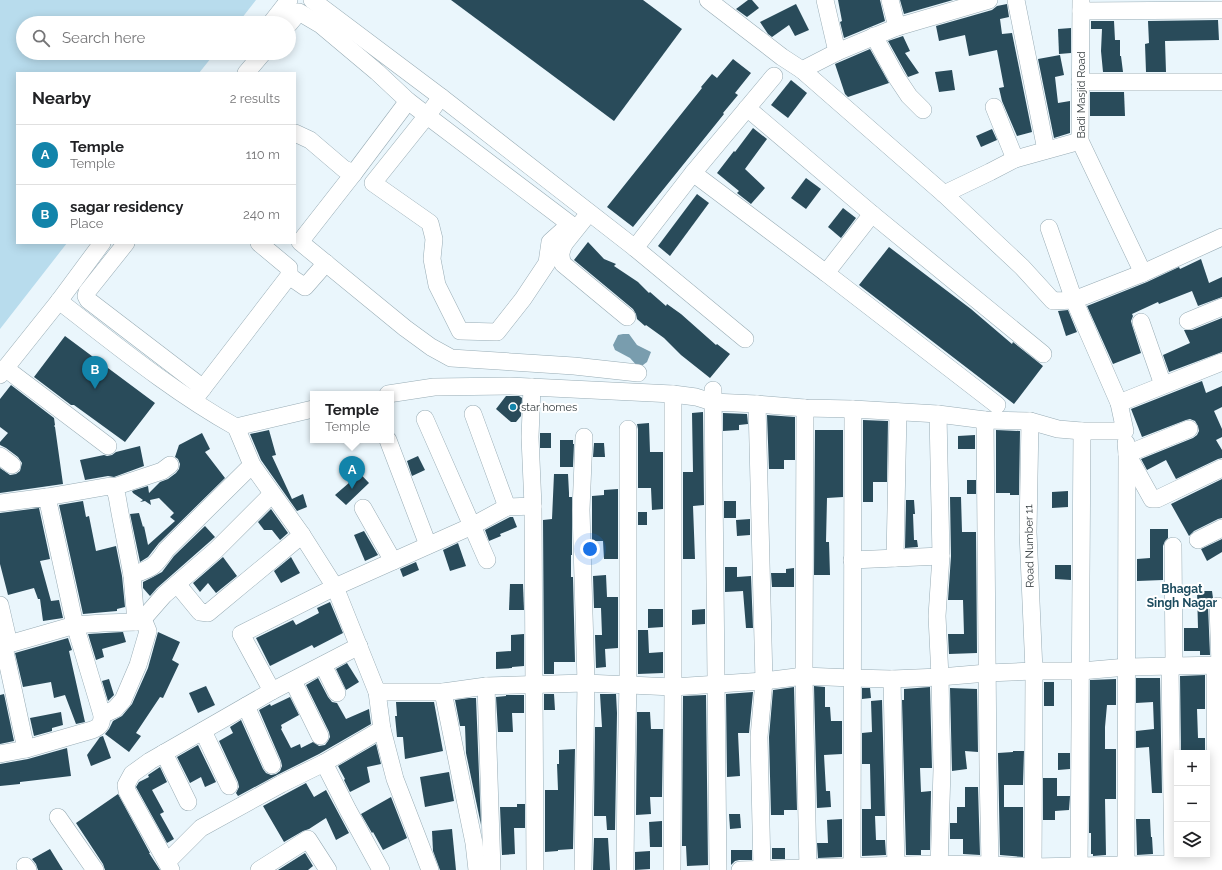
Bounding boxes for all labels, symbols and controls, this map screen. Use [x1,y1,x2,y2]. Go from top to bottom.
search box [16,16,296,60]
icon: search [30,27,52,49]
text: Search here [62,29,145,47]
street label: Badi Masjid Road [1075,51,1088,139]
text: Nearby [32,88,91,108]
text: 2 results [230,91,280,106]
text: Temple [70,138,124,156]
text: A [41,147,49,162]
text: 110 m [246,147,280,162]
text: Temple [70,156,115,171]
text: sagar residency [70,198,183,216]
text: B [41,207,49,222]
text: 240 m [243,207,280,222]
text: Place [70,216,103,231]
pin: B [82,356,108,389]
popup [310,391,394,443]
text: Temple [325,401,379,419]
place label: star homes [521,401,577,414]
marker: star homes [508,402,518,412]
text: Temple [325,419,370,434]
pin: A [339,456,365,489]
street label: Road Number 11 [1022,504,1037,588]
your location [580,539,600,559]
district label: Bhagat Singh Nagar [1147,582,1218,610]
map controls [1174,750,1210,858]
button: + [1174,750,1210,786]
button: − [1174,786,1210,822]
button: layers [1174,822,1210,858]

